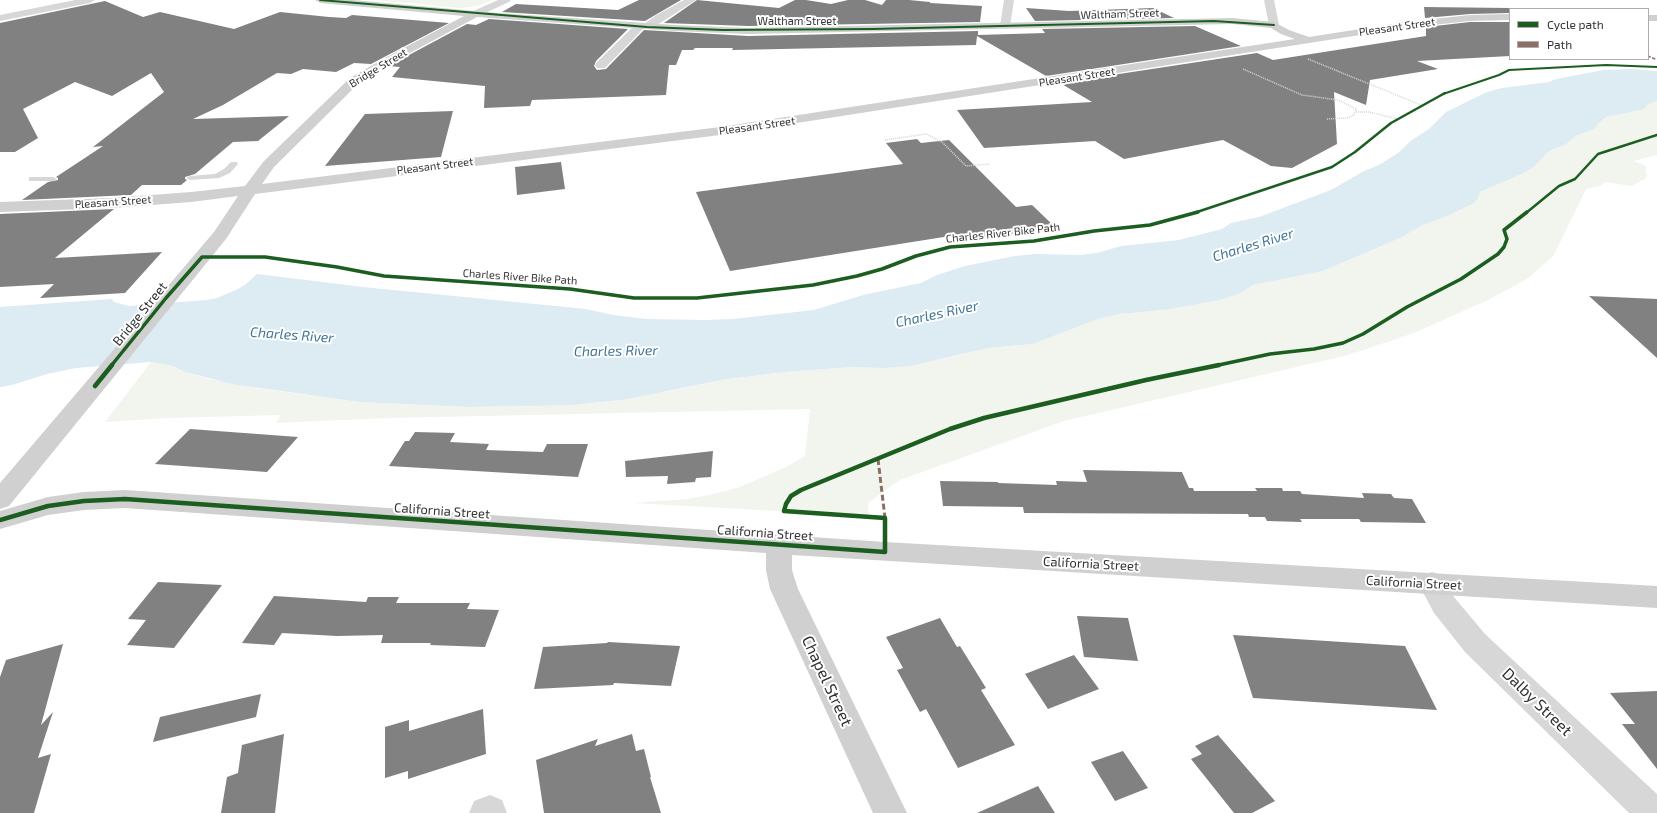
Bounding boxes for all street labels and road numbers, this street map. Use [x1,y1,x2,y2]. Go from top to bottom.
street label: Waltham Street [1080,6,1160,22]
street label: Waltham Street [758,14,836,28]
street label: Pleasant Street [1358,15,1436,39]
street label: Bridge Street [347,46,409,90]
street label: Pleasant Street [1038,64,1116,90]
street label: Pleasant Street [718,114,796,138]
street label: Pleasant Street [396,155,474,177]
street label: Pleasant Street [74,193,152,211]
street label: Charles River Bike Path [945,220,1061,246]
street label: Charles River Bike Path [462,266,578,288]
street label: Bridge Street [110,279,170,349]
street label: California Street [394,500,490,522]
street label: California Street [717,522,813,544]
street label: California Street [1043,554,1139,574]
street label: California Street [1366,573,1462,593]
street label: Chapel Street [798,633,856,729]
street label: Dalby Street [1498,664,1576,740]

